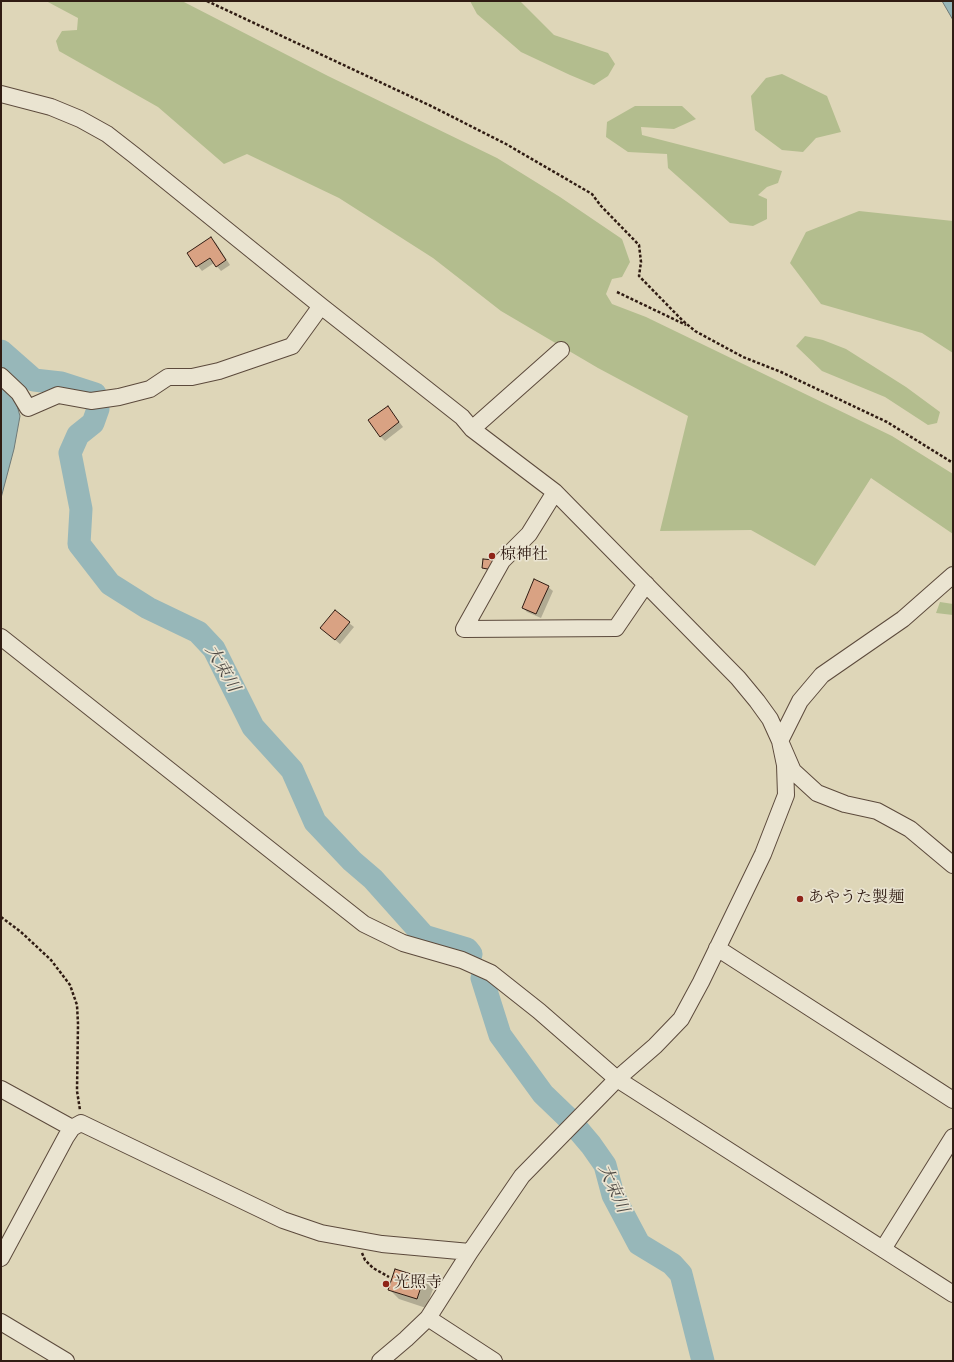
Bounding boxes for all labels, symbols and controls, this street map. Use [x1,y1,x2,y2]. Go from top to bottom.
place label: 椋神社 [500,546,548,566]
marker: 椋神社 [487,551,497,561]
water label: 大束川 [199,642,243,696]
place label: あやうた製麺 [808,889,904,909]
marker: あやうた製麺 [795,894,805,904]
water label: 大束川 [592,1162,632,1216]
place label: 光照寺 [394,1274,442,1294]
marker: 光照寺 [381,1279,391,1289]

